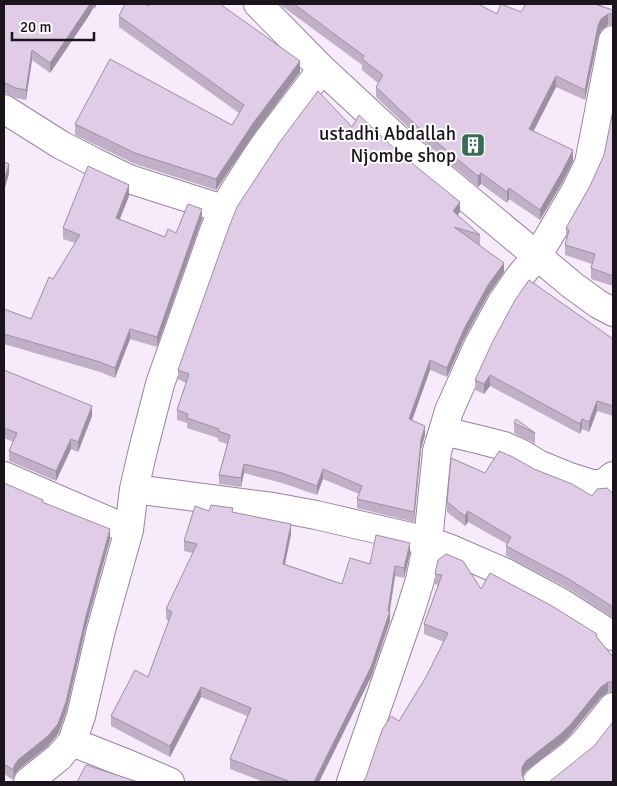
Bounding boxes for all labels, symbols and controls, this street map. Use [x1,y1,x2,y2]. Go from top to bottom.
scale bar [12,10,95,42]
text: 20 m [20,18,51,36]
place label: ustadhi Abdallah Njombe shop [319,122,456,168]
building icon: ustadhi Abdallah Njombe shop [460,132,486,158]

